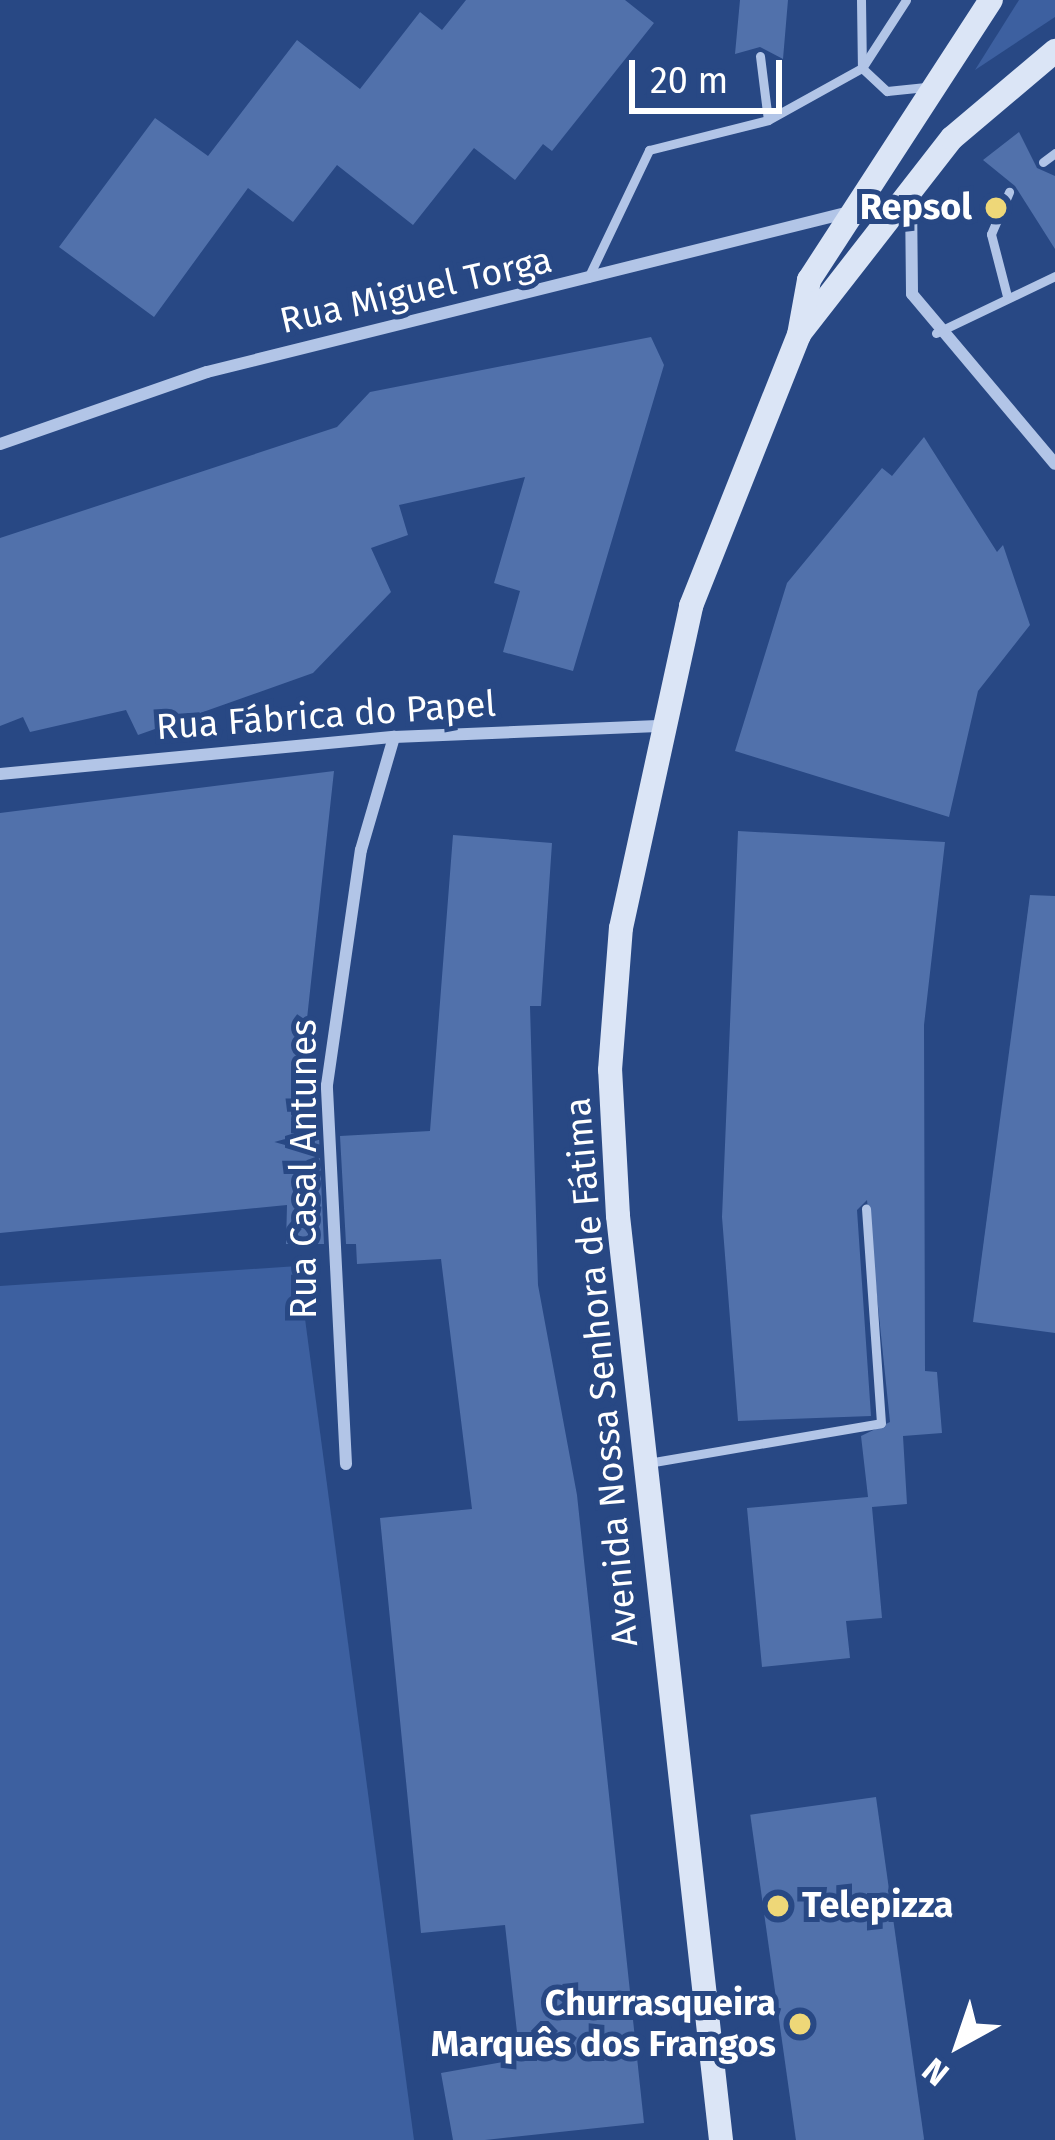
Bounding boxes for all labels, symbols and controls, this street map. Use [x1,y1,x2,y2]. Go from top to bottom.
scale bar [635,36,788,110]
text: 20 m [650,59,728,103]
place label: Repsol [860,186,972,230]
marker: Repsol [983,195,1009,221]
street label: Rua Miguel Torga [276,239,556,343]
street label: Rua Fábrica do Papel [155,683,497,749]
street label: Rua Casal Antunes [283,1019,327,1319]
street label: Avenida Nossa Senhora de Fátima [556,1096,648,1648]
place label: Telepizza [802,1884,954,1928]
marker: Telepizza [765,1893,791,1919]
place label: Churrasqueira Marquês dos Frangos [431,1981,776,2066]
north arrow [899,1984,1019,2104]
marker: Churrasqueira Marquês dos Frangos [787,2011,813,2037]
text: N [915,2049,957,2094]

